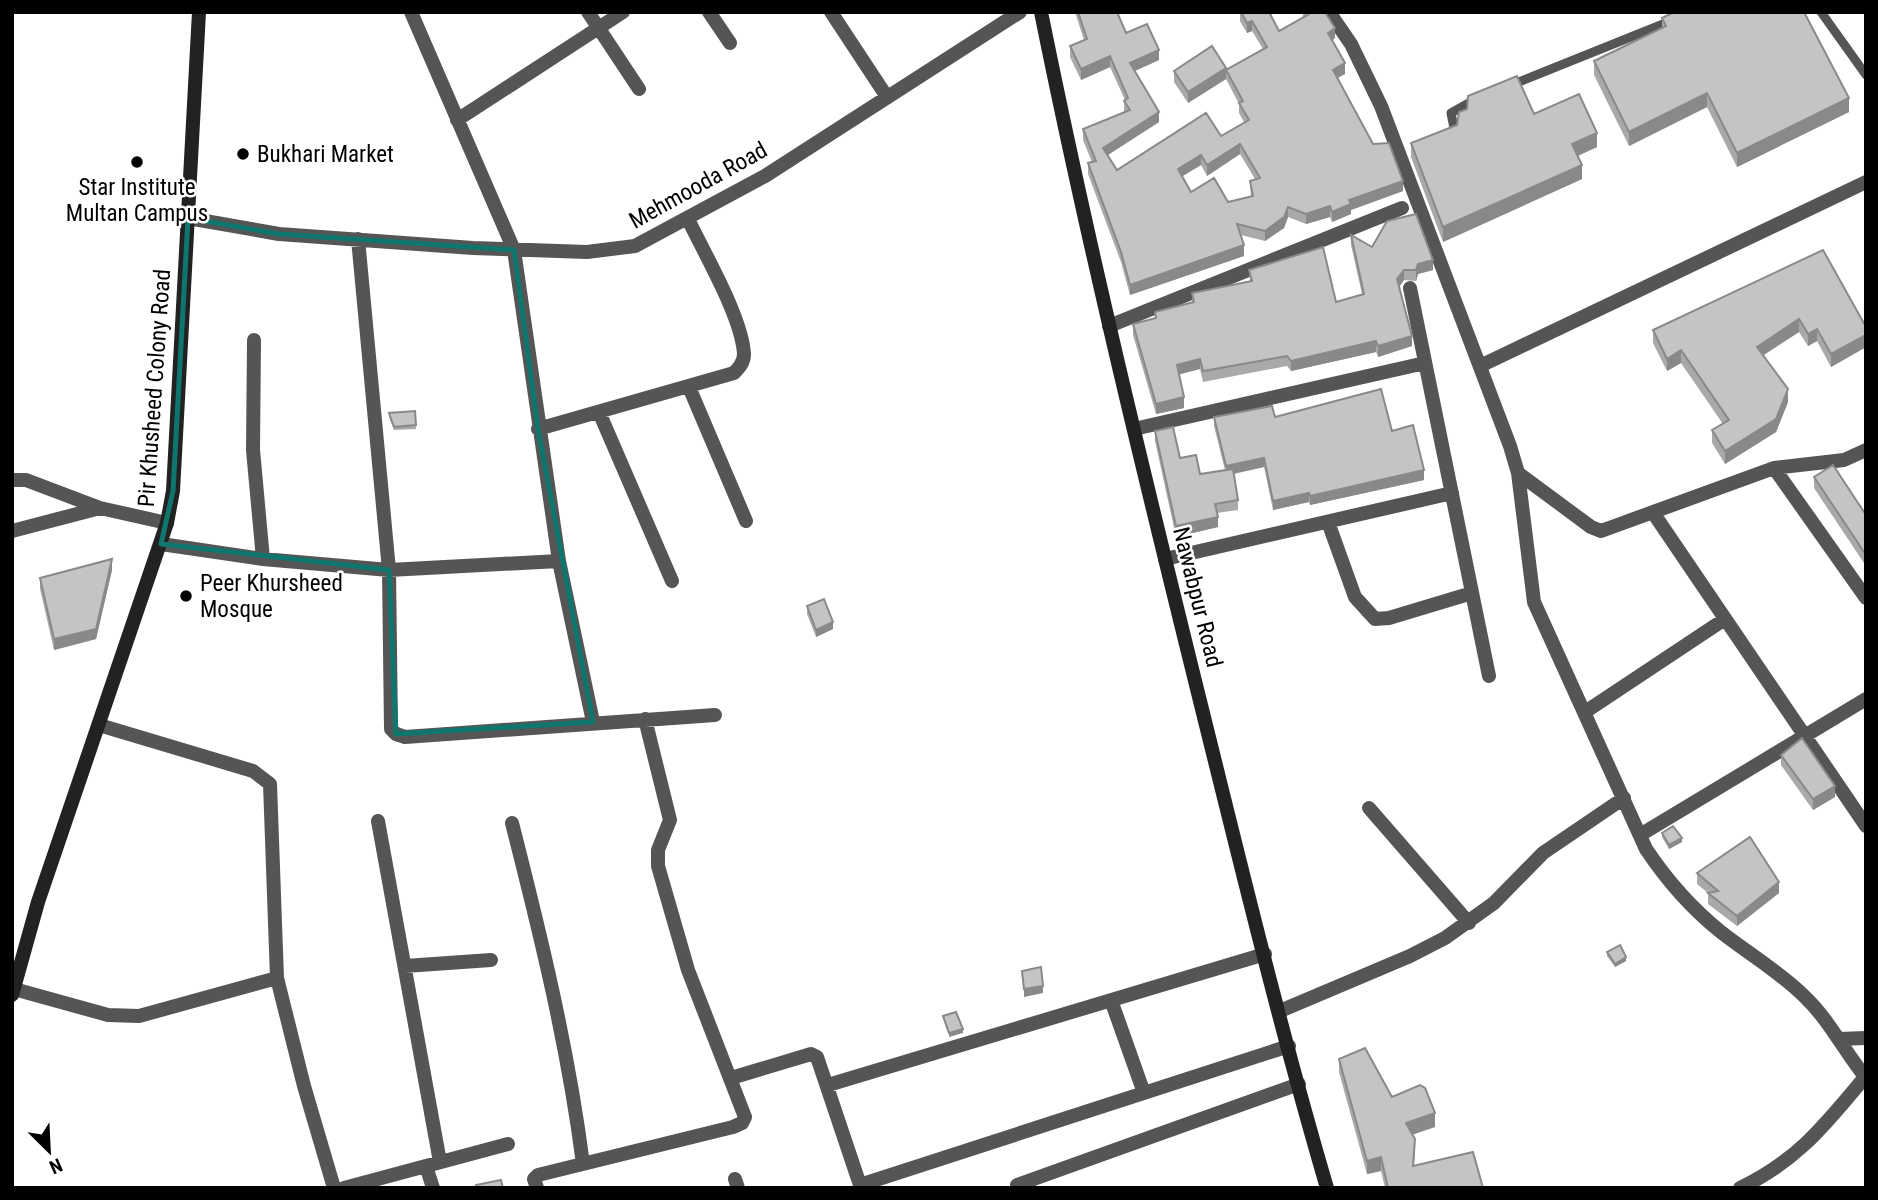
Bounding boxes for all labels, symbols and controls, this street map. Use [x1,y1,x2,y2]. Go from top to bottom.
street label: Mehmooda Road [625,136,772,234]
place label: Bukhari Market [257,141,394,168]
marker: Bukhari Market [235,146,251,162]
marker: Star Institute Multan Campus [129,154,145,170]
place label: Star Institute Multan Campus [66,174,208,227]
street label: Pir Khusheed Colony Road [133,268,176,508]
street label: Nawabpur Road [1167,524,1228,670]
place label: Peer Khursheed Mosque [200,570,343,623]
marker: Peer Khursheed Mosque [178,588,194,604]
north arrow [14,1116,84,1186]
text: N [46,1153,66,1179]

